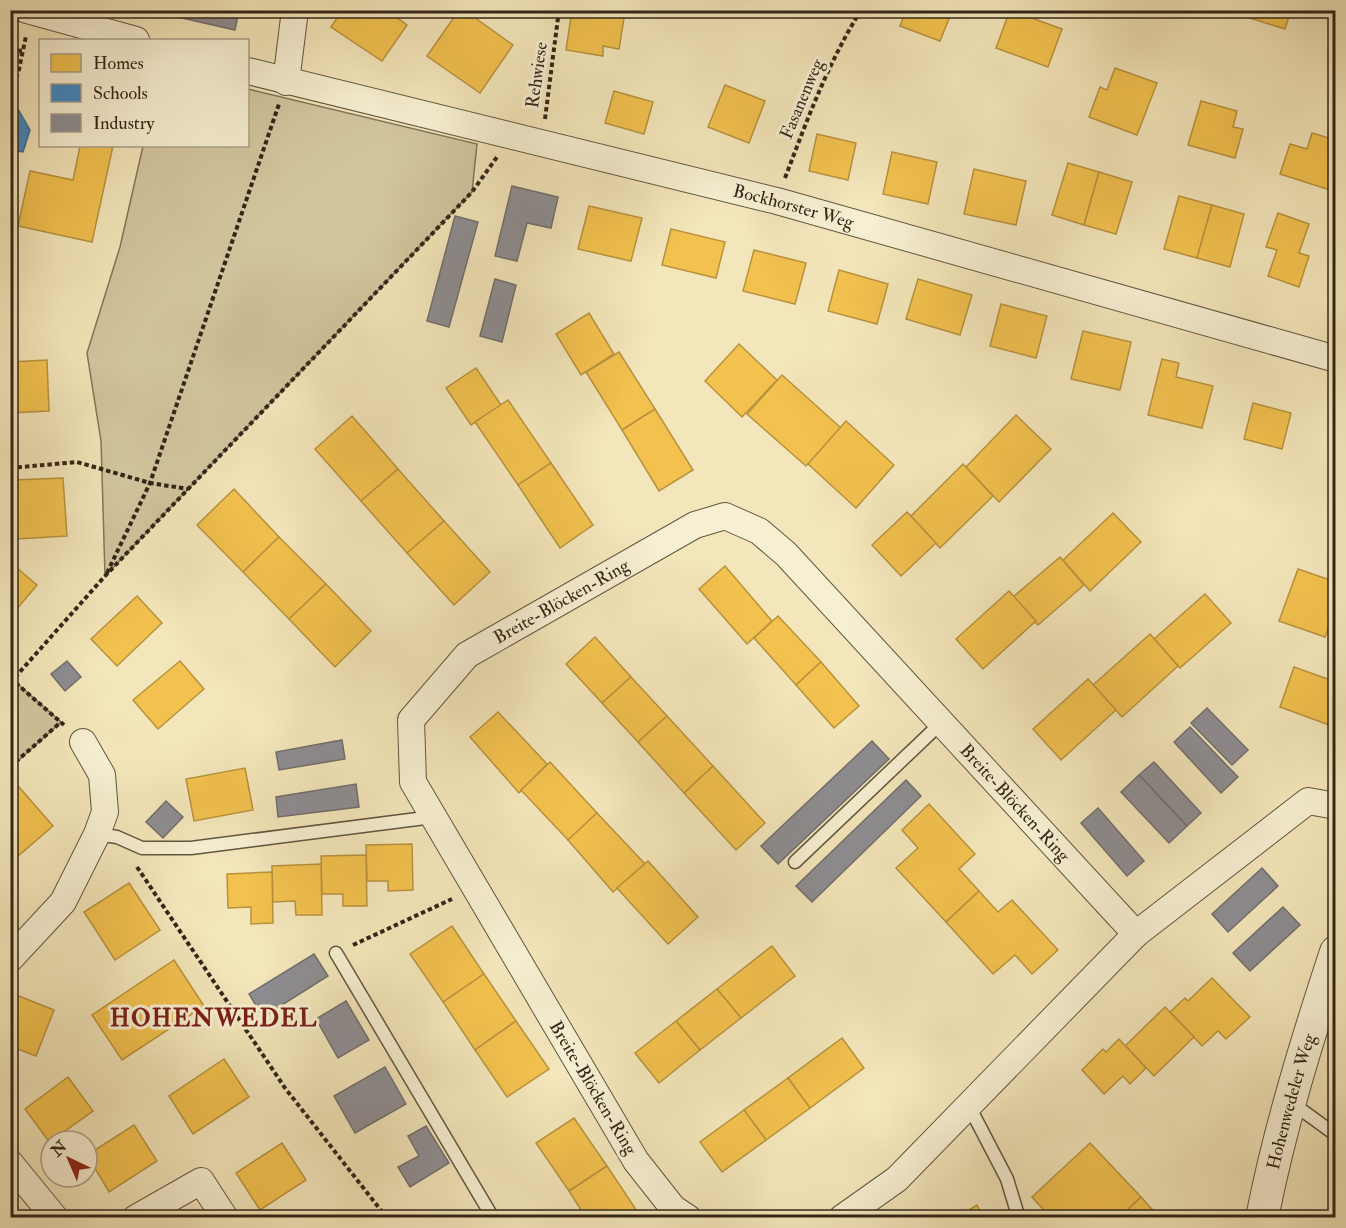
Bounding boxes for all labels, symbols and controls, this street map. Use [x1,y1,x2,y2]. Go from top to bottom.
legend [39,39,249,147]
street label: Rehwiese [521,40,553,110]
text: Homes [93,52,144,75]
street label: Fasanenweg [775,54,830,143]
text: Schools [93,82,148,105]
text: Industry [93,112,155,135]
street label: Bockhorster Weg [731,179,858,234]
street label: Breite-Blöcken-Ring [489,553,634,649]
street label: Breite-Blöcken-Ring [955,739,1076,867]
district label: HOHENWEDEL [110,1003,318,1034]
street label: Breite-Blöcken-Ring [544,1017,643,1160]
street label: Hohenwedeler Weg [1261,1030,1321,1172]
north arrow [39,1129,99,1189]
text: N [46,1136,72,1162]

